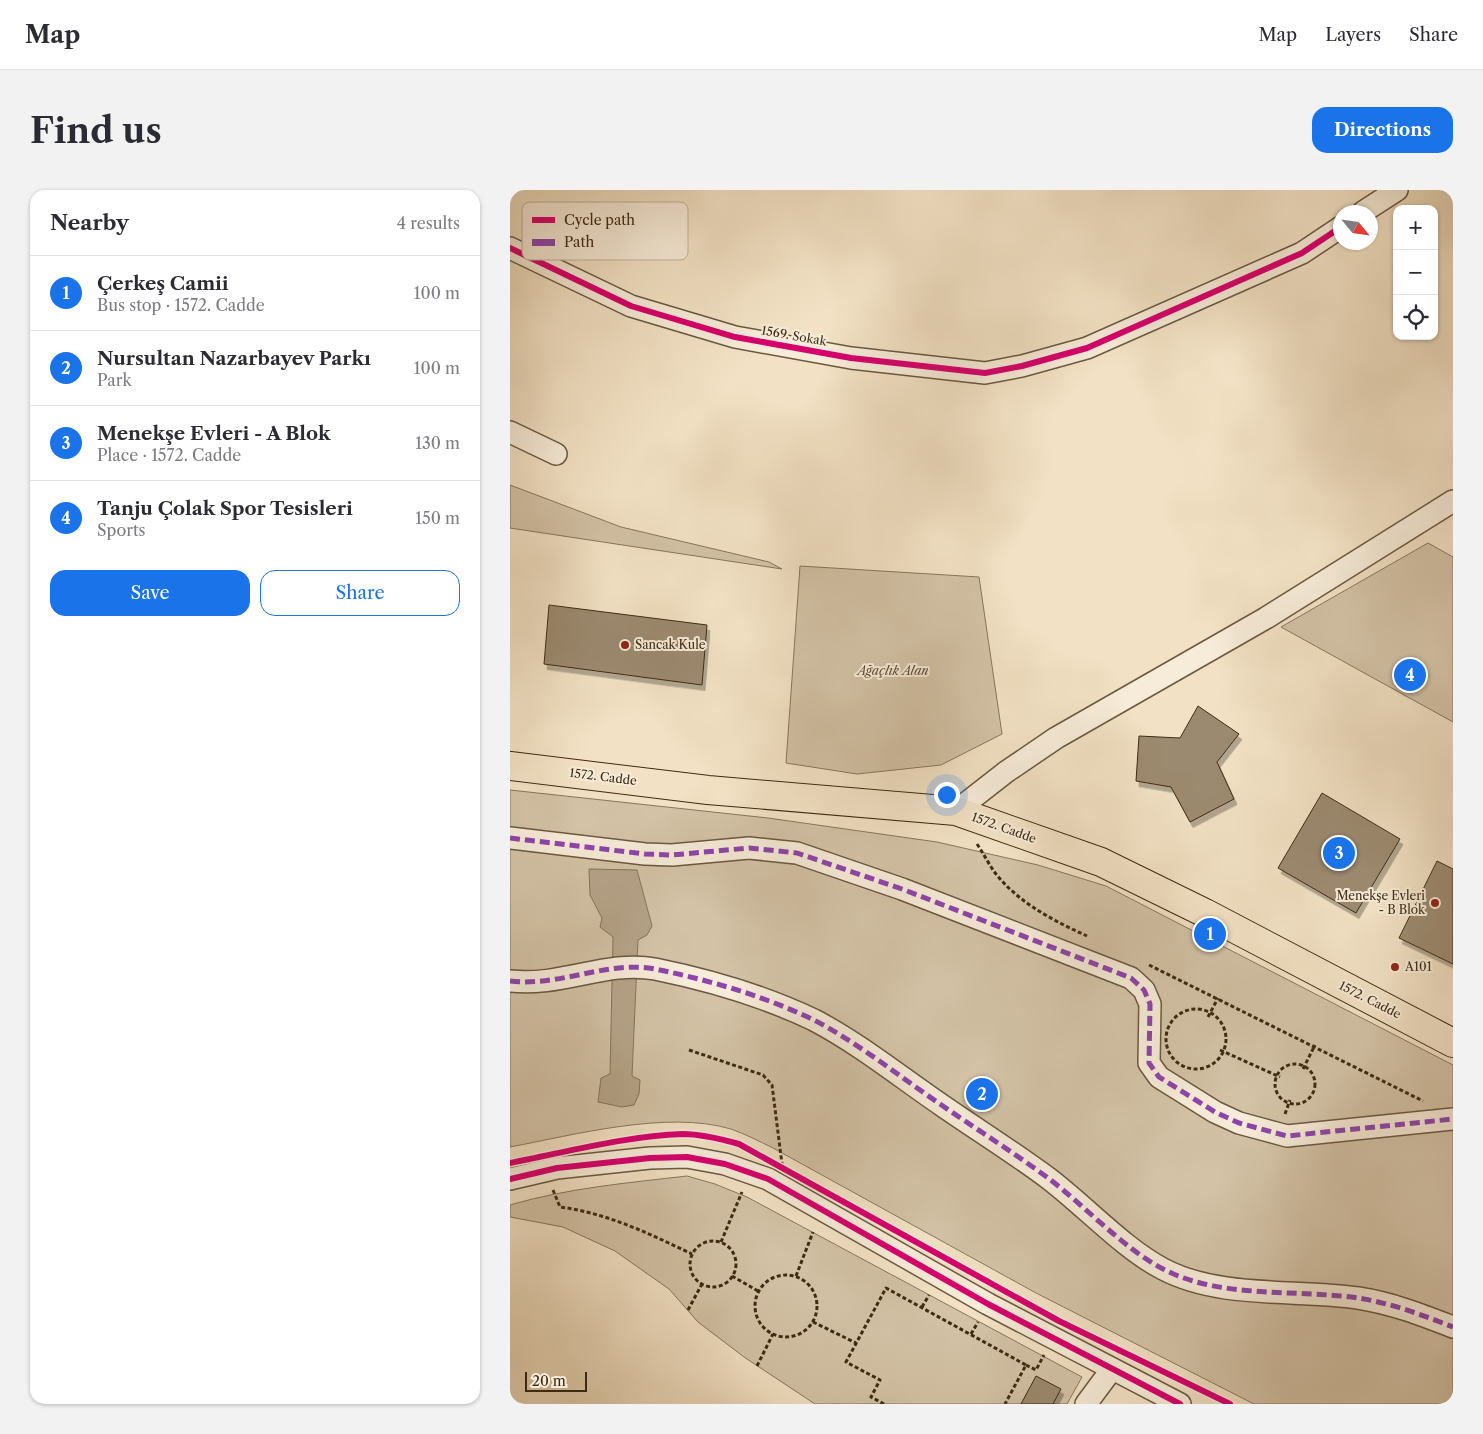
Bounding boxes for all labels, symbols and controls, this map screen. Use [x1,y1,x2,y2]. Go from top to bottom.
text: Map [25,20,80,49]
text: Map [1259,24,1297,46]
text: Layers [1325,24,1381,46]
text: Share [1409,24,1458,46]
button: Directions [1312,107,1453,153]
text: Find us [30,109,162,152]
legend [522,202,688,260]
north arrow [1333,205,1378,250]
map controls [1393,205,1438,340]
button: + [1393,205,1438,250]
text: Nearby [50,210,129,235]
text: Cycle path [564,211,635,229]
text: 4 results [397,213,460,233]
text: Path [564,233,594,251]
button: − [1393,250,1438,295]
text: Çerkeş Camii [97,272,229,295]
text: 1 [62,283,70,303]
text: 100 m [414,283,460,303]
text: Bus stop · 1572. Cadde [97,295,265,315]
button: locate [1393,295,1438,340]
street label: 1569. Sokak [760,322,829,349]
text: Nursultan Nazarbayev Parkı [97,347,371,370]
text: 2 [61,358,71,378]
text: 100 m [414,358,460,378]
text: Park [97,370,132,390]
text: Menekşe Evleri - A Blok [97,422,330,445]
text: 3 [61,433,71,453]
text: 130 m [415,433,460,453]
text: Place · 1572. Cadde [97,445,241,465]
text: Tanju Çolak Spor Tesisleri [97,497,353,520]
text: 4 [61,508,71,528]
text: 150 m [415,508,460,528]
text: Sports [97,520,146,540]
button: Save [50,570,250,616]
button: Share [260,570,460,616]
place label: Sancak Kule [635,637,706,652]
marker: Sancak Kule [619,639,631,651]
pin: 4 [1394,656,1426,694]
park label: Ağaçlık Alan [855,663,929,678]
street label: 1572. Cadde [569,765,638,788]
your location [934,782,960,808]
street label: 1572. Cadde [970,809,1039,846]
pin: 3 [1323,834,1355,872]
place label: Menekşe Evleri - B Blok [1336,888,1426,917]
marker: Menekşe Evleri - B Blok [1429,897,1441,909]
pin: 1 [1194,915,1226,953]
place label: A101 [1404,959,1432,974]
marker: A101 [1389,961,1401,973]
street label: 1572. Cadde [1337,978,1404,1022]
pin: 2 [966,1075,998,1113]
scale bar [525,1369,588,1392]
text: 20 m [532,1372,566,1390]

